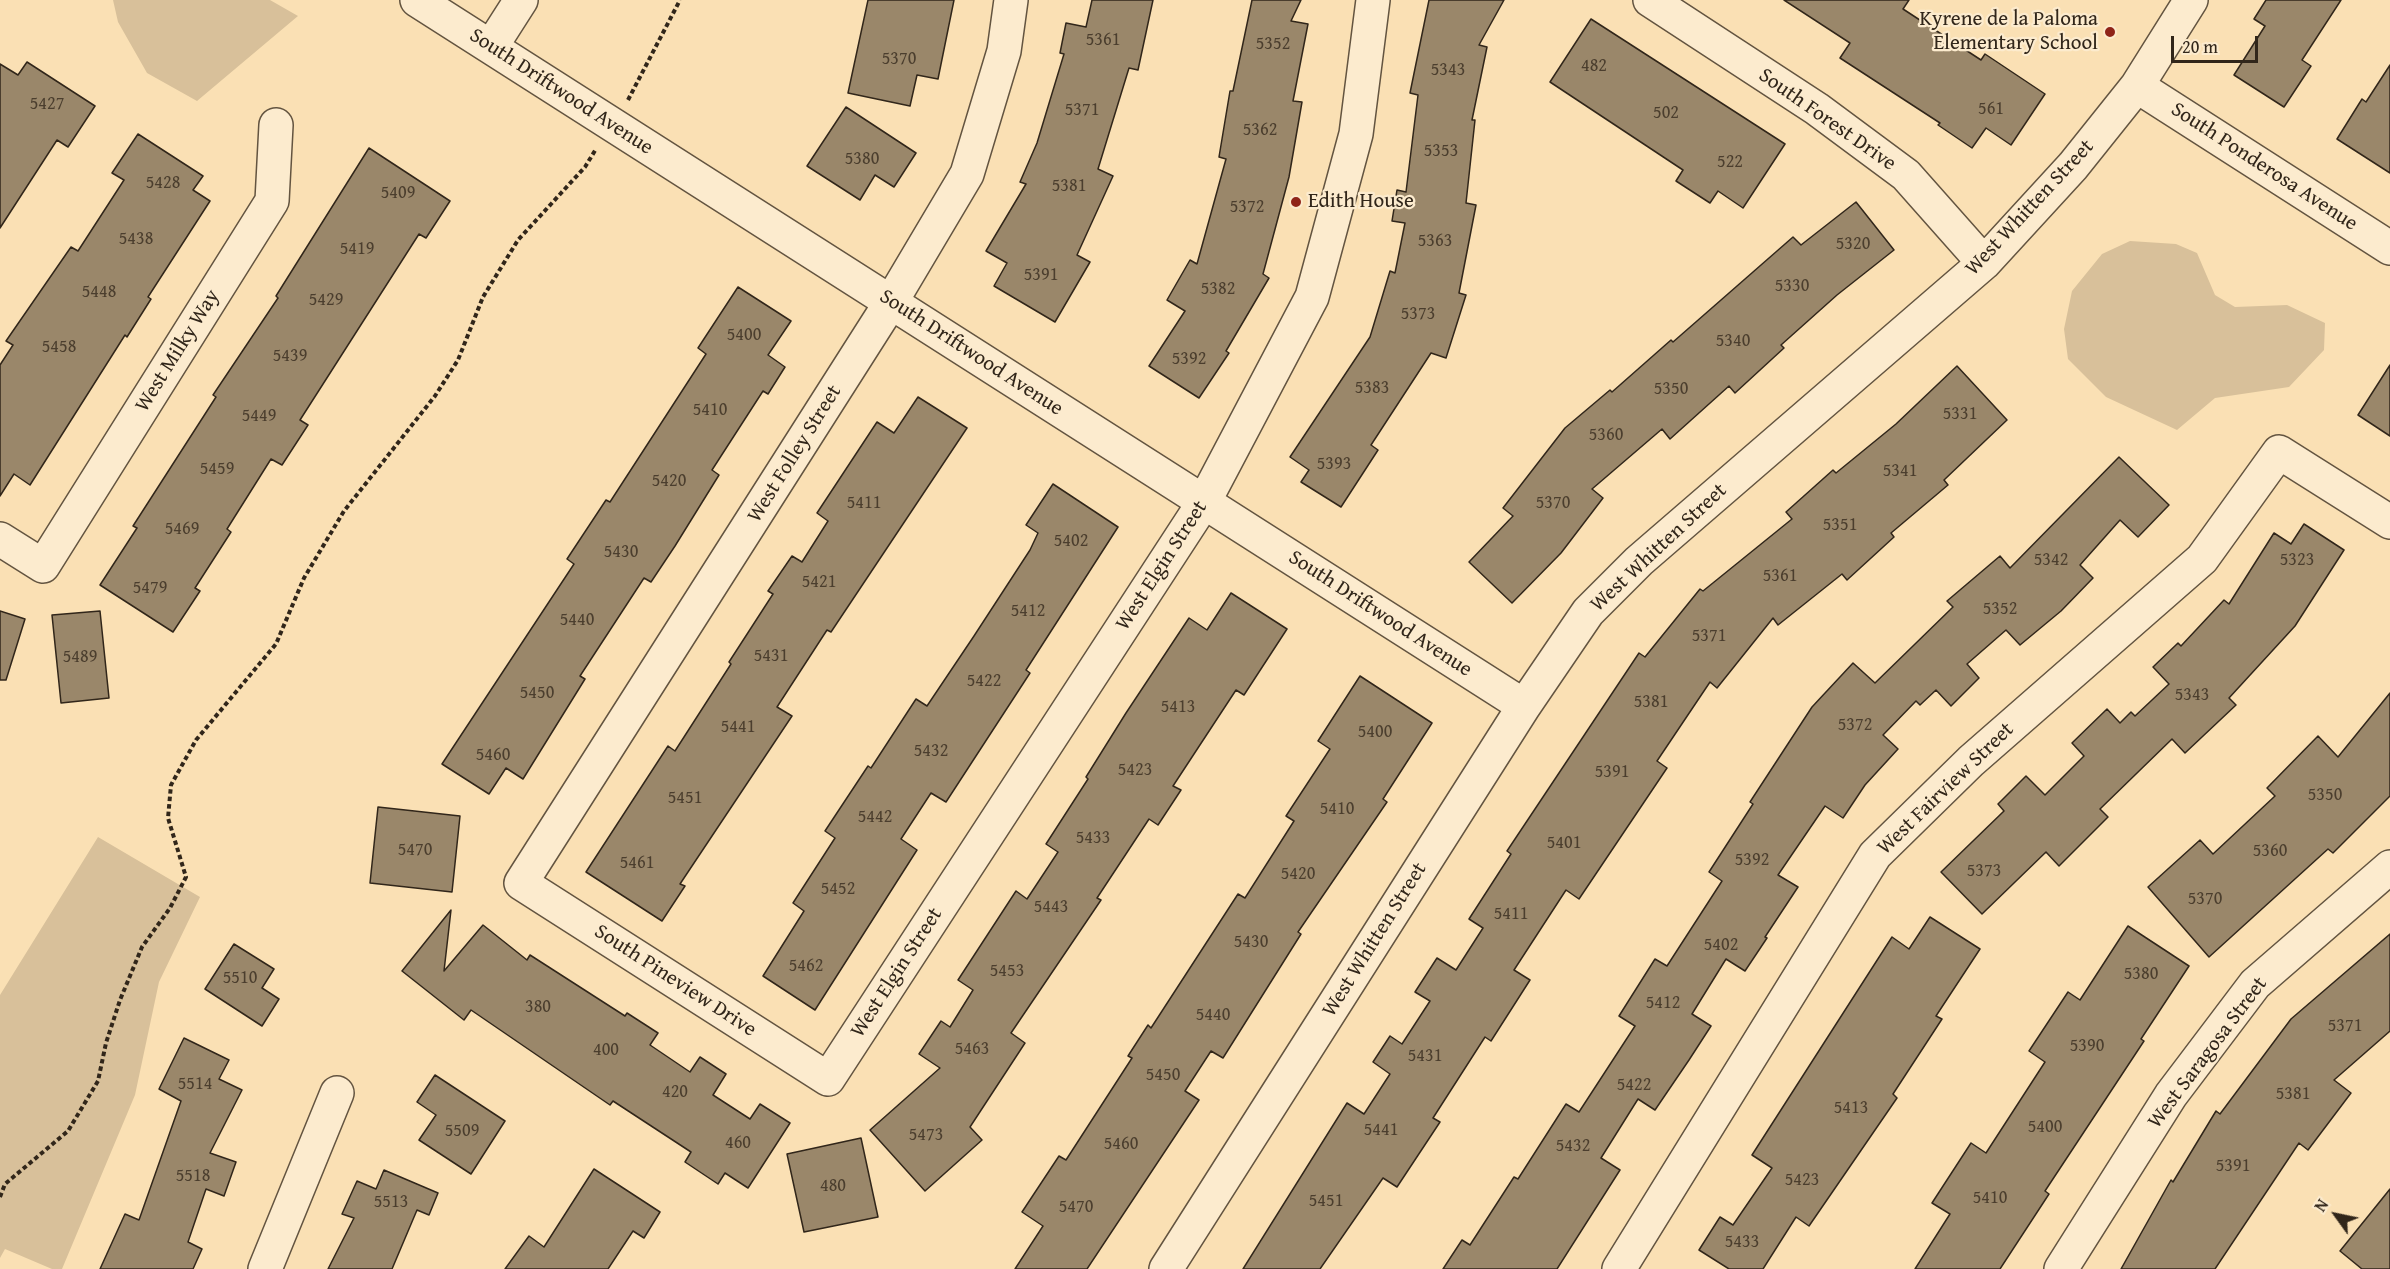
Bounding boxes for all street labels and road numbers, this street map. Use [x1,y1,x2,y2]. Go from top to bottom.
street label: South Driftwood Avenue [464,23,658,161]
street label: South Forest Drive [1753,63,1901,177]
street label: South Ponderosa Avenue [2166,97,2362,237]
street label: West Whitten Street [1960,135,2100,281]
street label: South Driftwood Avenue [874,284,1068,422]
street label: West Milky Way [130,285,226,417]
street label: West Folley Street [743,381,847,527]
street label: West Whitten Street [1586,478,1732,618]
street label: West Elgin Street [1111,496,1213,636]
street label: South Driftwood Avenue [1283,545,1477,683]
street label: West Fairview Street [1872,717,2020,861]
street label: West Whitten Street [1317,858,1433,1022]
street label: West Elgin Street [846,903,948,1043]
street label: South Pineview Drive [589,919,761,1043]
street label: West Saragosa Street [2143,972,2273,1134]

